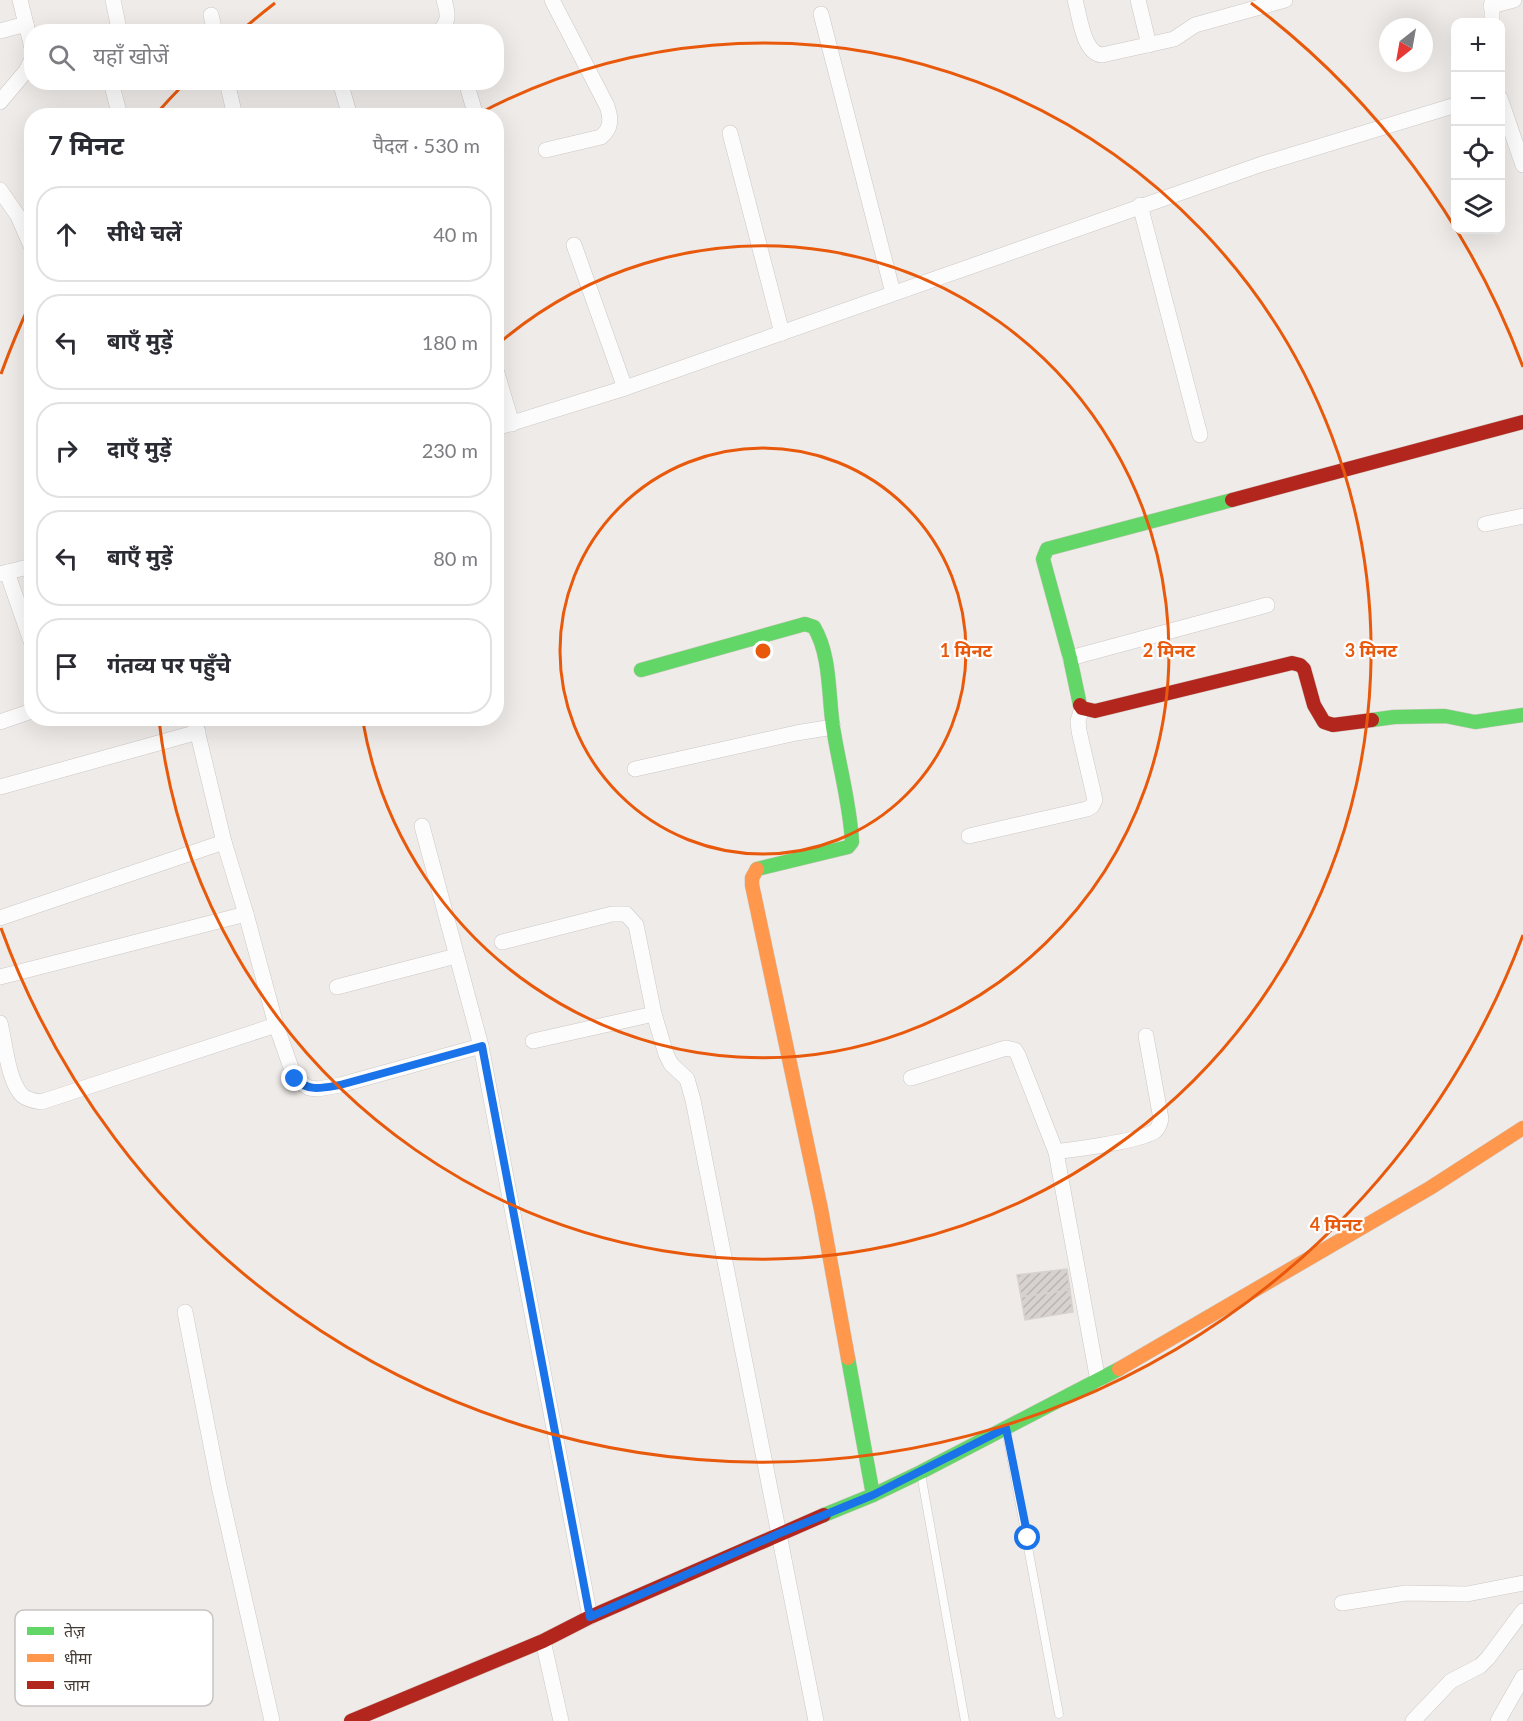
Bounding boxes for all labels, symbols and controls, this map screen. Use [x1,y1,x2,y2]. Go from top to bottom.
north arrow [1379,18,1433,72]
map controls [1451,18,1505,234]
button: + [1451,18,1505,72]
search box [24,24,504,90]
icon: search [45,41,78,74]
text: यहाँ खोजें [93,42,169,69]
button: − [1451,72,1505,126]
button: locate [1451,126,1505,180]
text: 7 मिनट [48,129,124,161]
text: पैदल · 530 m [373,133,480,157]
button: layers [1451,180,1505,234]
icon: ahead [50,218,83,251]
text: सीधे चलें [107,219,182,246]
text: 40 m [433,222,478,246]
icon: left [50,326,83,359]
text: बाएँ मुड़ें [107,327,173,354]
text: 180 m [422,330,478,354]
icon: right [50,434,83,467]
text: दाएँ मुड़ें [107,435,171,462]
text: 230 m [422,438,478,462]
icon: left [50,542,83,575]
text: बाएँ मुड़ें [107,543,173,570]
text: 80 m [433,546,478,570]
text: 1 मिनट [940,639,993,661]
text: 2 मिनट [1143,639,1196,661]
text: 3 मिनट [1345,639,1398,661]
centre of rings [753,641,773,661]
icon: arrive [50,650,83,683]
text: गंतव्य पर पहुँचे [107,651,231,678]
route end [281,1065,307,1091]
text: 4 मिनट [1310,1213,1363,1235]
route start [1014,1524,1040,1550]
legend [15,1610,213,1706]
text: तेज़ [64,1621,86,1640]
text: धीमा [64,1648,93,1667]
text: जाम [64,1675,90,1694]

